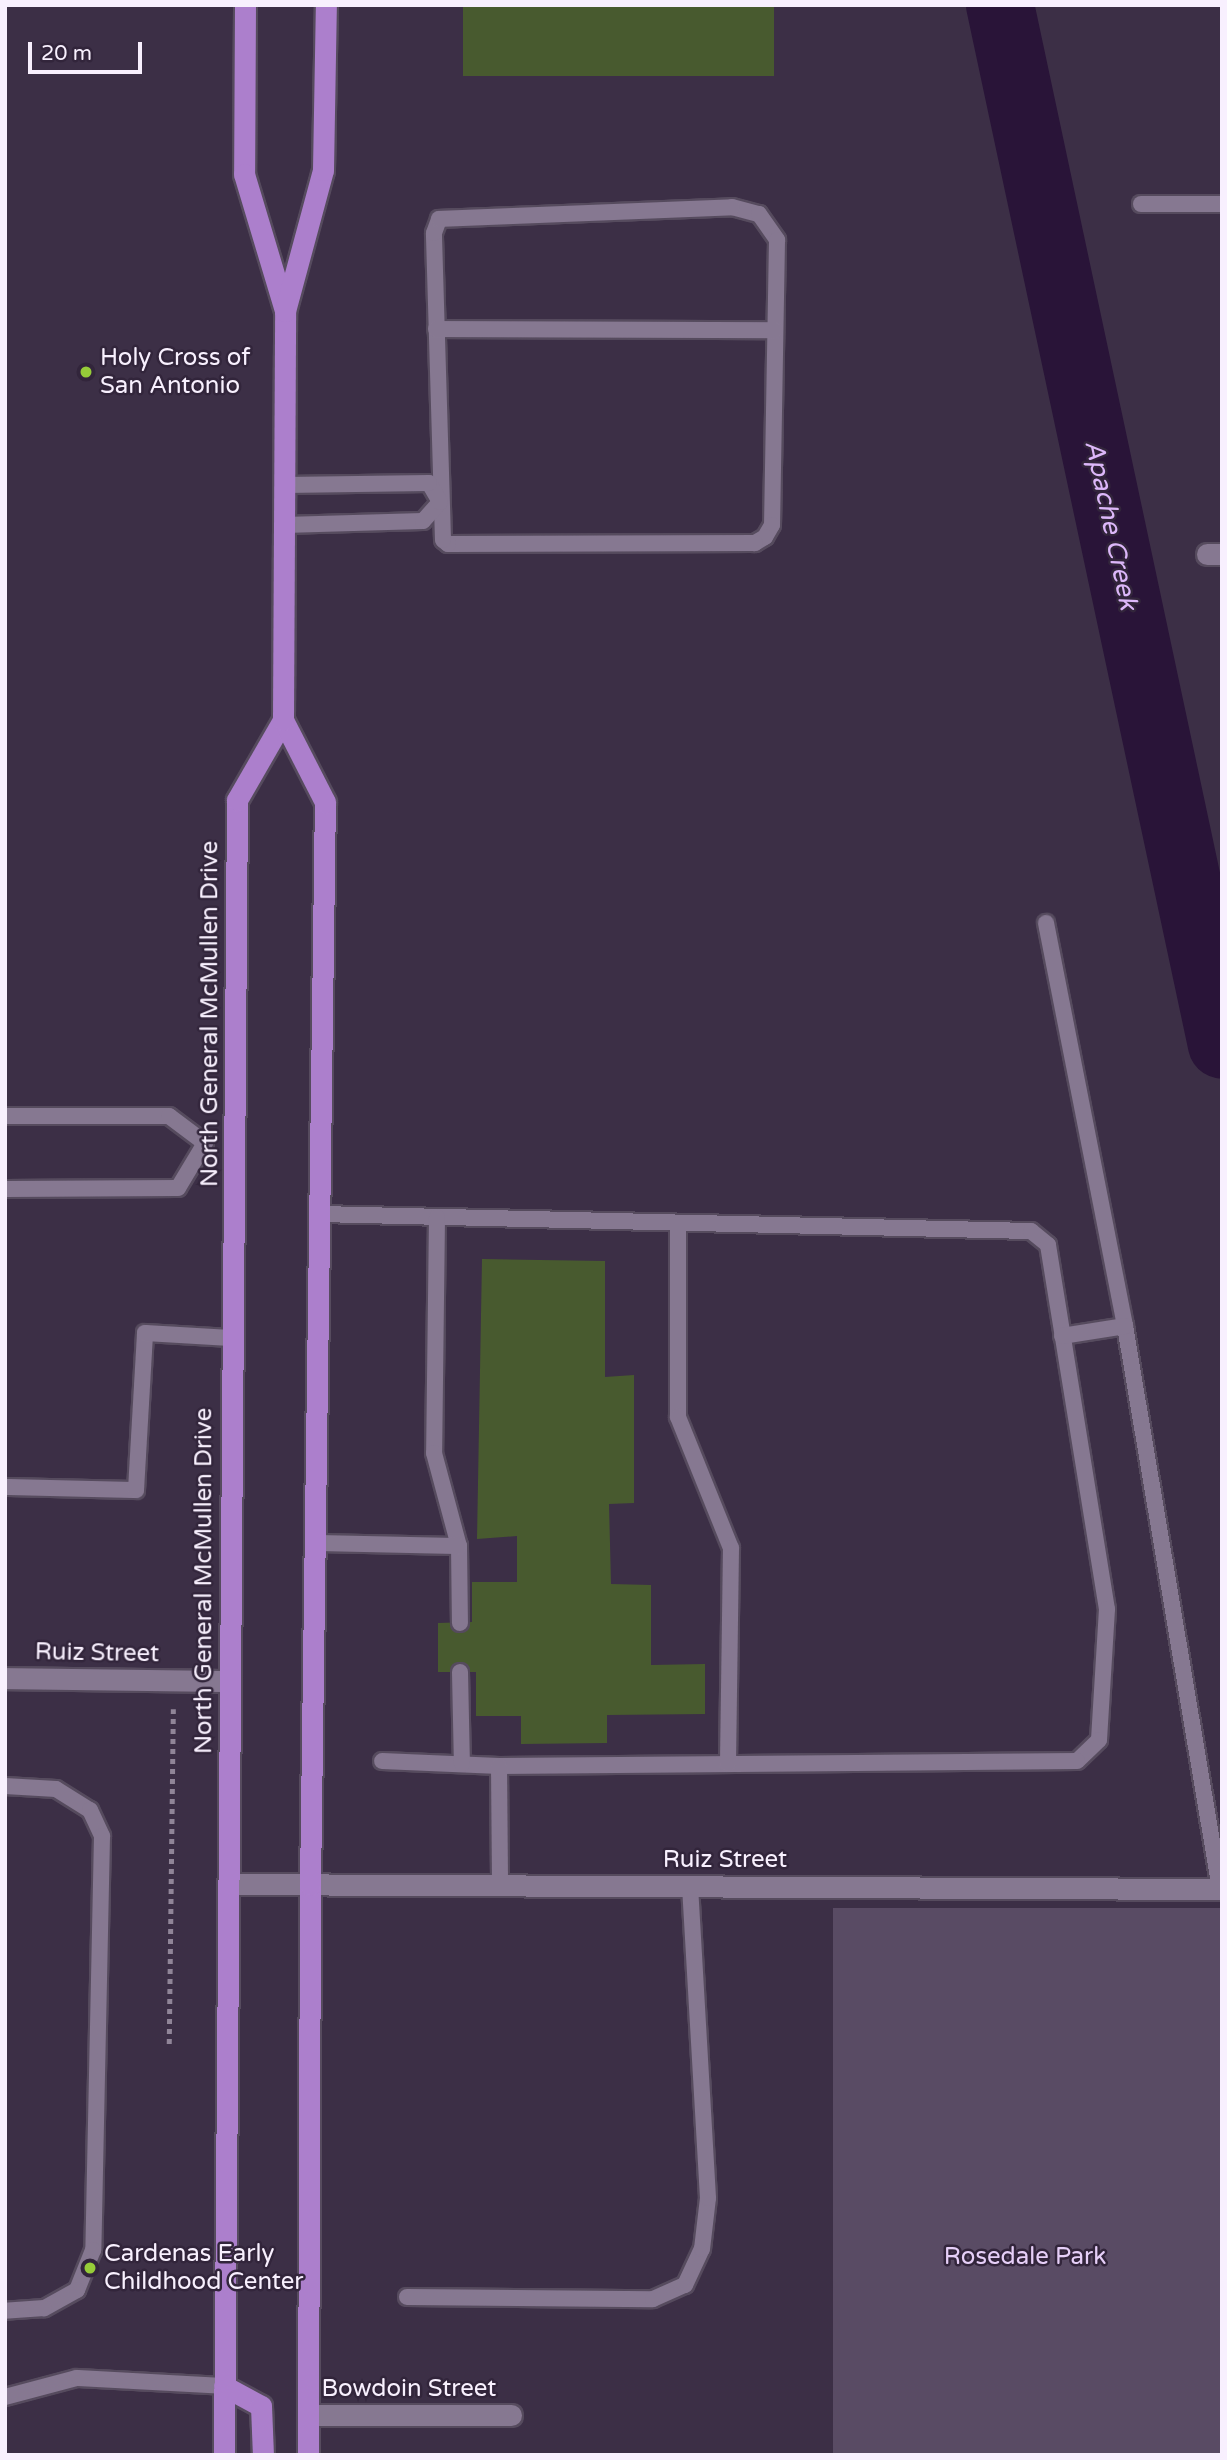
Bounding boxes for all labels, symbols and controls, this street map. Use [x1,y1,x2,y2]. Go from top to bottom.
scale bar [32,28,145,72]
text: 20 m [41,41,92,66]
place label: Holy Cross of San Antonio [100,344,250,400]
marker: Holy Cross of San Antonio [78,364,94,380]
water label: Apache Creek [1078,437,1144,613]
street label: North General McMullen Drive [196,841,224,1187]
street label: North General McMullen Drive [190,1408,218,1754]
street label: Ruiz Street [35,1638,159,1668]
street label: Ruiz Street [663,1846,787,1874]
place label: Cardenas Early Childhood Center [104,2240,304,2296]
park label: Rosedale Park [944,2243,1106,2271]
marker: Cardenas Early Childhood Center [82,2260,98,2276]
street label: Bowdoin Street [322,2375,496,2403]

